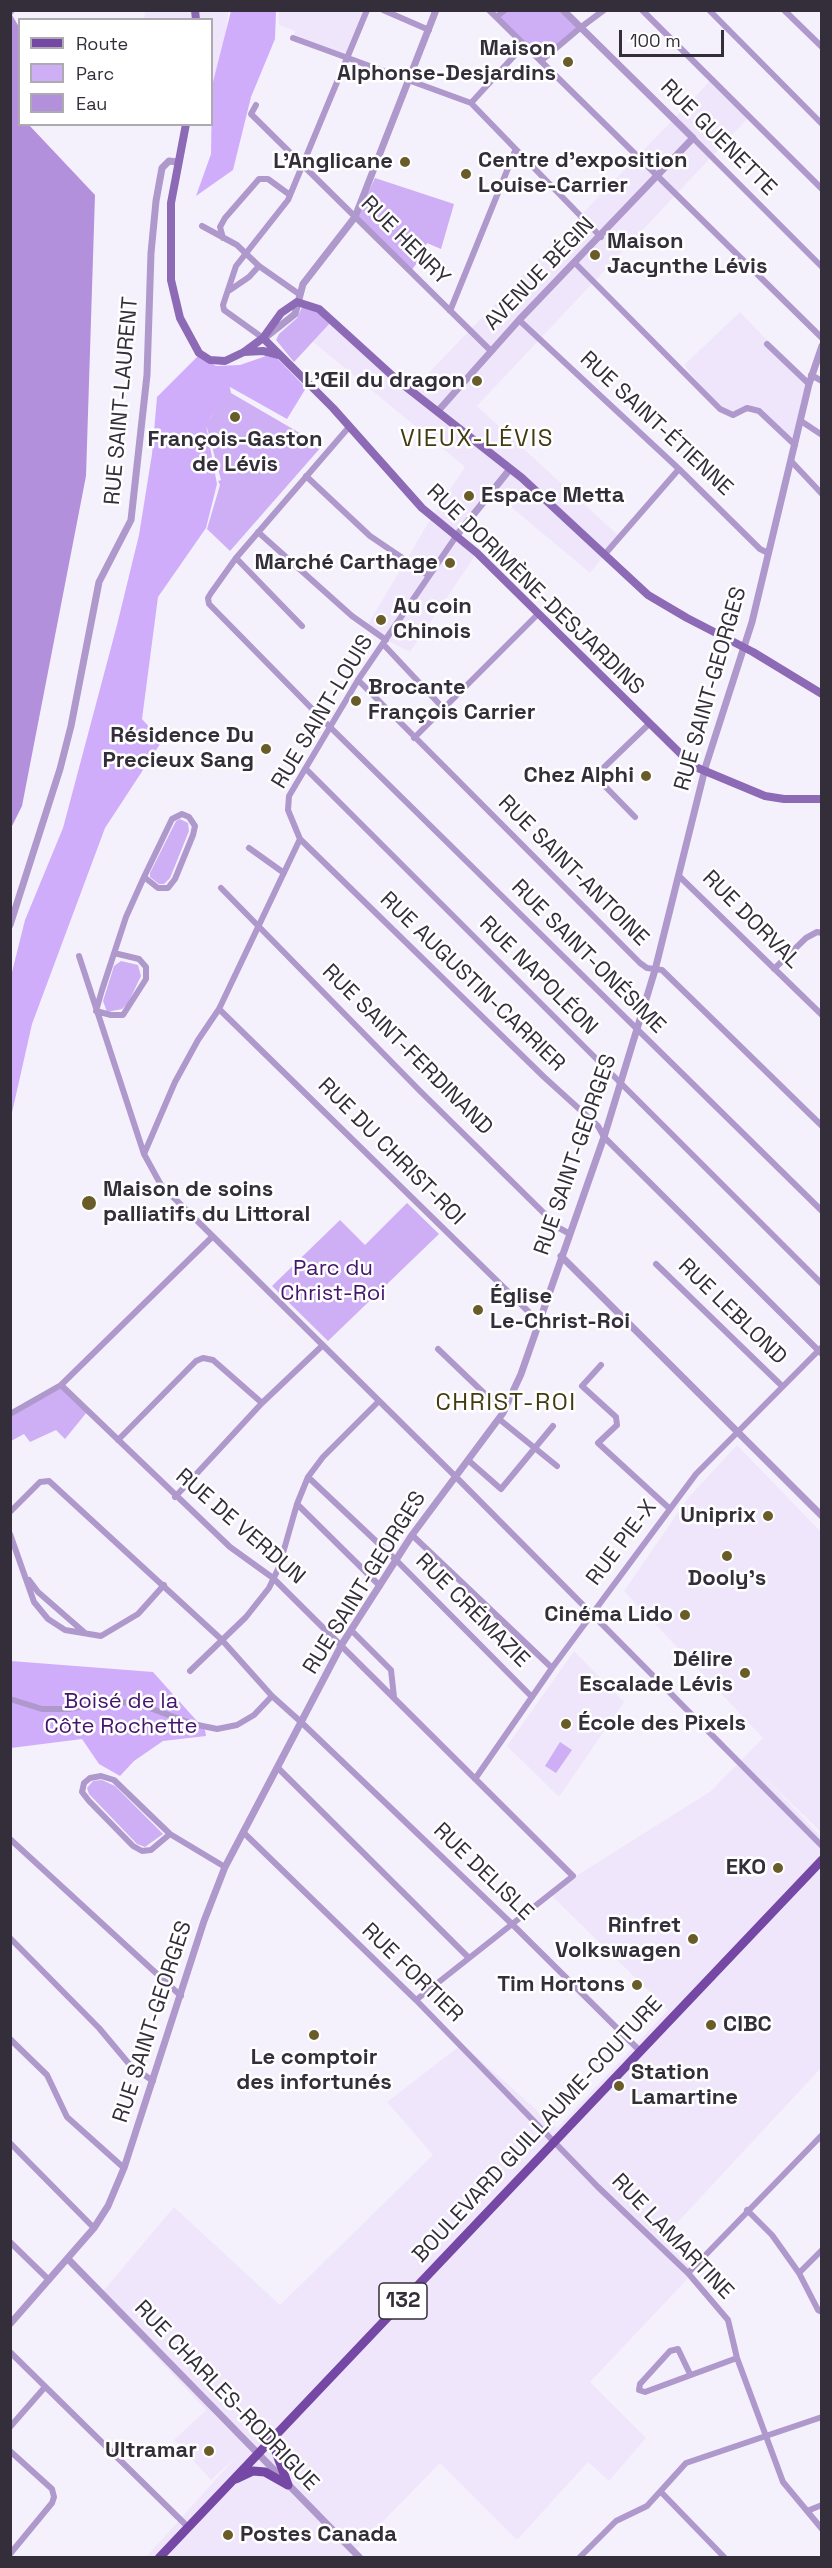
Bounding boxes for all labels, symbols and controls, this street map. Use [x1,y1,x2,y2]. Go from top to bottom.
legend [18,18,213,126]
scale bar [622,18,727,56]
text: 100 m [630,29,681,52]
text: Route [76,32,128,55]
place label: Maison Alphonse-Desjardins [337,36,556,88]
marker: Maison Alphonse-Desjardins [561,55,575,69]
text: Parc [76,62,114,85]
street label: RUE GUENETTE [654,74,782,202]
text: Eau [76,92,107,115]
place label: Centre d'exposition Louise-Carrier [478,148,688,200]
place label: L'Anglicane [273,149,393,175]
marker: L'Anglicane [398,155,412,169]
marker: Centre d'exposition Louise-Carrier [459,167,473,181]
street label: RUE HENRY [355,191,455,291]
street label: AVENUE BÉGIN [479,212,601,336]
place label: Maison Jacynthe Lévis [607,229,767,280]
marker: Maison Jacynthe Lévis [588,248,602,262]
street label: RUE SAINT-LAURENT [100,296,144,506]
street label: RUE SAINT-ÉTIENNE [574,346,738,502]
place label: L'Œil du dragon [304,368,465,394]
marker: L'Œil du dragon [470,374,484,388]
marker: François-Gaston de Lévis [228,410,242,424]
district label: VIEUX-LÉVIS [400,425,554,453]
place label: François-Gaston de Lévis [148,427,322,478]
street label: RUE DORIMÈNE-DESJARDINS [421,479,649,701]
place label: Espace Metta [481,483,624,509]
marker: Espace Metta [462,489,476,503]
place label: Marché Carthage [254,550,438,576]
marker: Marché Carthage [443,556,457,570]
street label: RUE SAINT-GEORGES [669,584,753,794]
place label: Au coin Chinois [393,594,472,646]
marker: Au coin Chinois [374,613,388,627]
street label: RUE SAINT-LOUIS [267,630,379,794]
place label: Brocante François Carrier [368,675,535,726]
marker: Brocante François Carrier [349,694,363,708]
place label: Résidence Du Precieux Sang [102,723,254,774]
marker: Résidence Du Precieux Sang [259,742,273,756]
place label: Chez Alphi [524,763,634,789]
marker: Chez Alphi [639,769,653,783]
street label: RUE SAINT-ANTOINE [492,790,654,952]
street label: RUE DORVAL [696,865,806,975]
street label: RUE SAINT-ONÉSIME [506,875,670,1039]
street label: RUE AUGUSTIN-CARRIER [374,887,570,1077]
street label: RUE NAPOLÉON [473,911,603,1041]
street label: RUE SAINT-FERDINAND [316,959,498,1141]
street label: RUE SAINT-GEORGES [529,1051,623,1259]
street label: RUE DU CHRIST-ROI [312,1073,470,1231]
place label: Maison de soins palliatifs du Littoral [103,1177,310,1228]
marker: Maison de soins palliatifs du Littoral [80,1194,98,1212]
street label: RUE LEBLOND [672,1254,792,1370]
park label: Parc du Christ-Roi [280,1256,386,1308]
place label: Église Le-Christ-Roi [490,1284,630,1336]
marker: Église Le-Christ-Roi [471,1303,485,1317]
district label: CHRIST-ROI [435,1389,577,1417]
street label: RUE DE VERDUN [170,1464,310,1590]
street label: RUE SAINT-GEORGES [298,1487,432,1679]
street label: RUE PIE-X [581,1495,663,1591]
place label: Uniprix [680,1503,756,1529]
marker: Uniprix [761,1509,775,1523]
street label: RUE CRÉMAZIE [410,1549,534,1673]
marker: Dooly's [720,1549,734,1563]
place label: Dooly's [688,1566,766,1592]
place label: Cinéma Lido [544,1602,673,1628]
marker: Cinéma Lido [678,1608,692,1622]
place label: Délire Escalade Lévis [579,1647,733,1699]
marker: Délire Escalade Lévis [738,1666,752,1680]
park label: Boisé de la Côte Rochette [44,1689,198,1741]
place label: École des Pixels [578,1711,746,1737]
marker: École des Pixels [559,1717,573,1731]
street label: RUE DELISLE [428,1818,538,1926]
place label: EKO [726,1855,766,1881]
marker: EKO [771,1861,785,1875]
place label: Rinfret Volkswagen [555,1913,681,1964]
street label: RUE SAINT-GEORGES [108,1918,198,2126]
street label: RUE FORTIER [356,1918,468,2028]
marker: Rinfret Volkswagen [686,1932,700,1946]
place label: Tim Hortons [497,1972,625,1998]
marker: Tim Hortons [630,1978,644,1992]
street label: BOULEVARD GUILLAUME-COUTURE [408,1991,668,2269]
place label: CIBC [723,2012,772,2038]
marker: CIBC [704,2018,718,2032]
marker: Le comptoir des infortunés [307,2028,321,2042]
place label: Le comptoir des infortunés [236,2045,392,2096]
place label: Station Lamartine [631,2060,738,2112]
marker: Station Lamartine [612,2079,626,2093]
street label: RUE LAMARTINE [605,2169,739,2305]
road number: 132 [379,2283,427,2319]
street label: RUE CHARLES-RODRIGUE [128,2295,324,2497]
place label: Ultramar [105,2438,197,2464]
marker: Ultramar [202,2444,216,2458]
place label: Postes Canada [240,2522,397,2548]
marker: Postes Canada [221,2528,235,2542]

